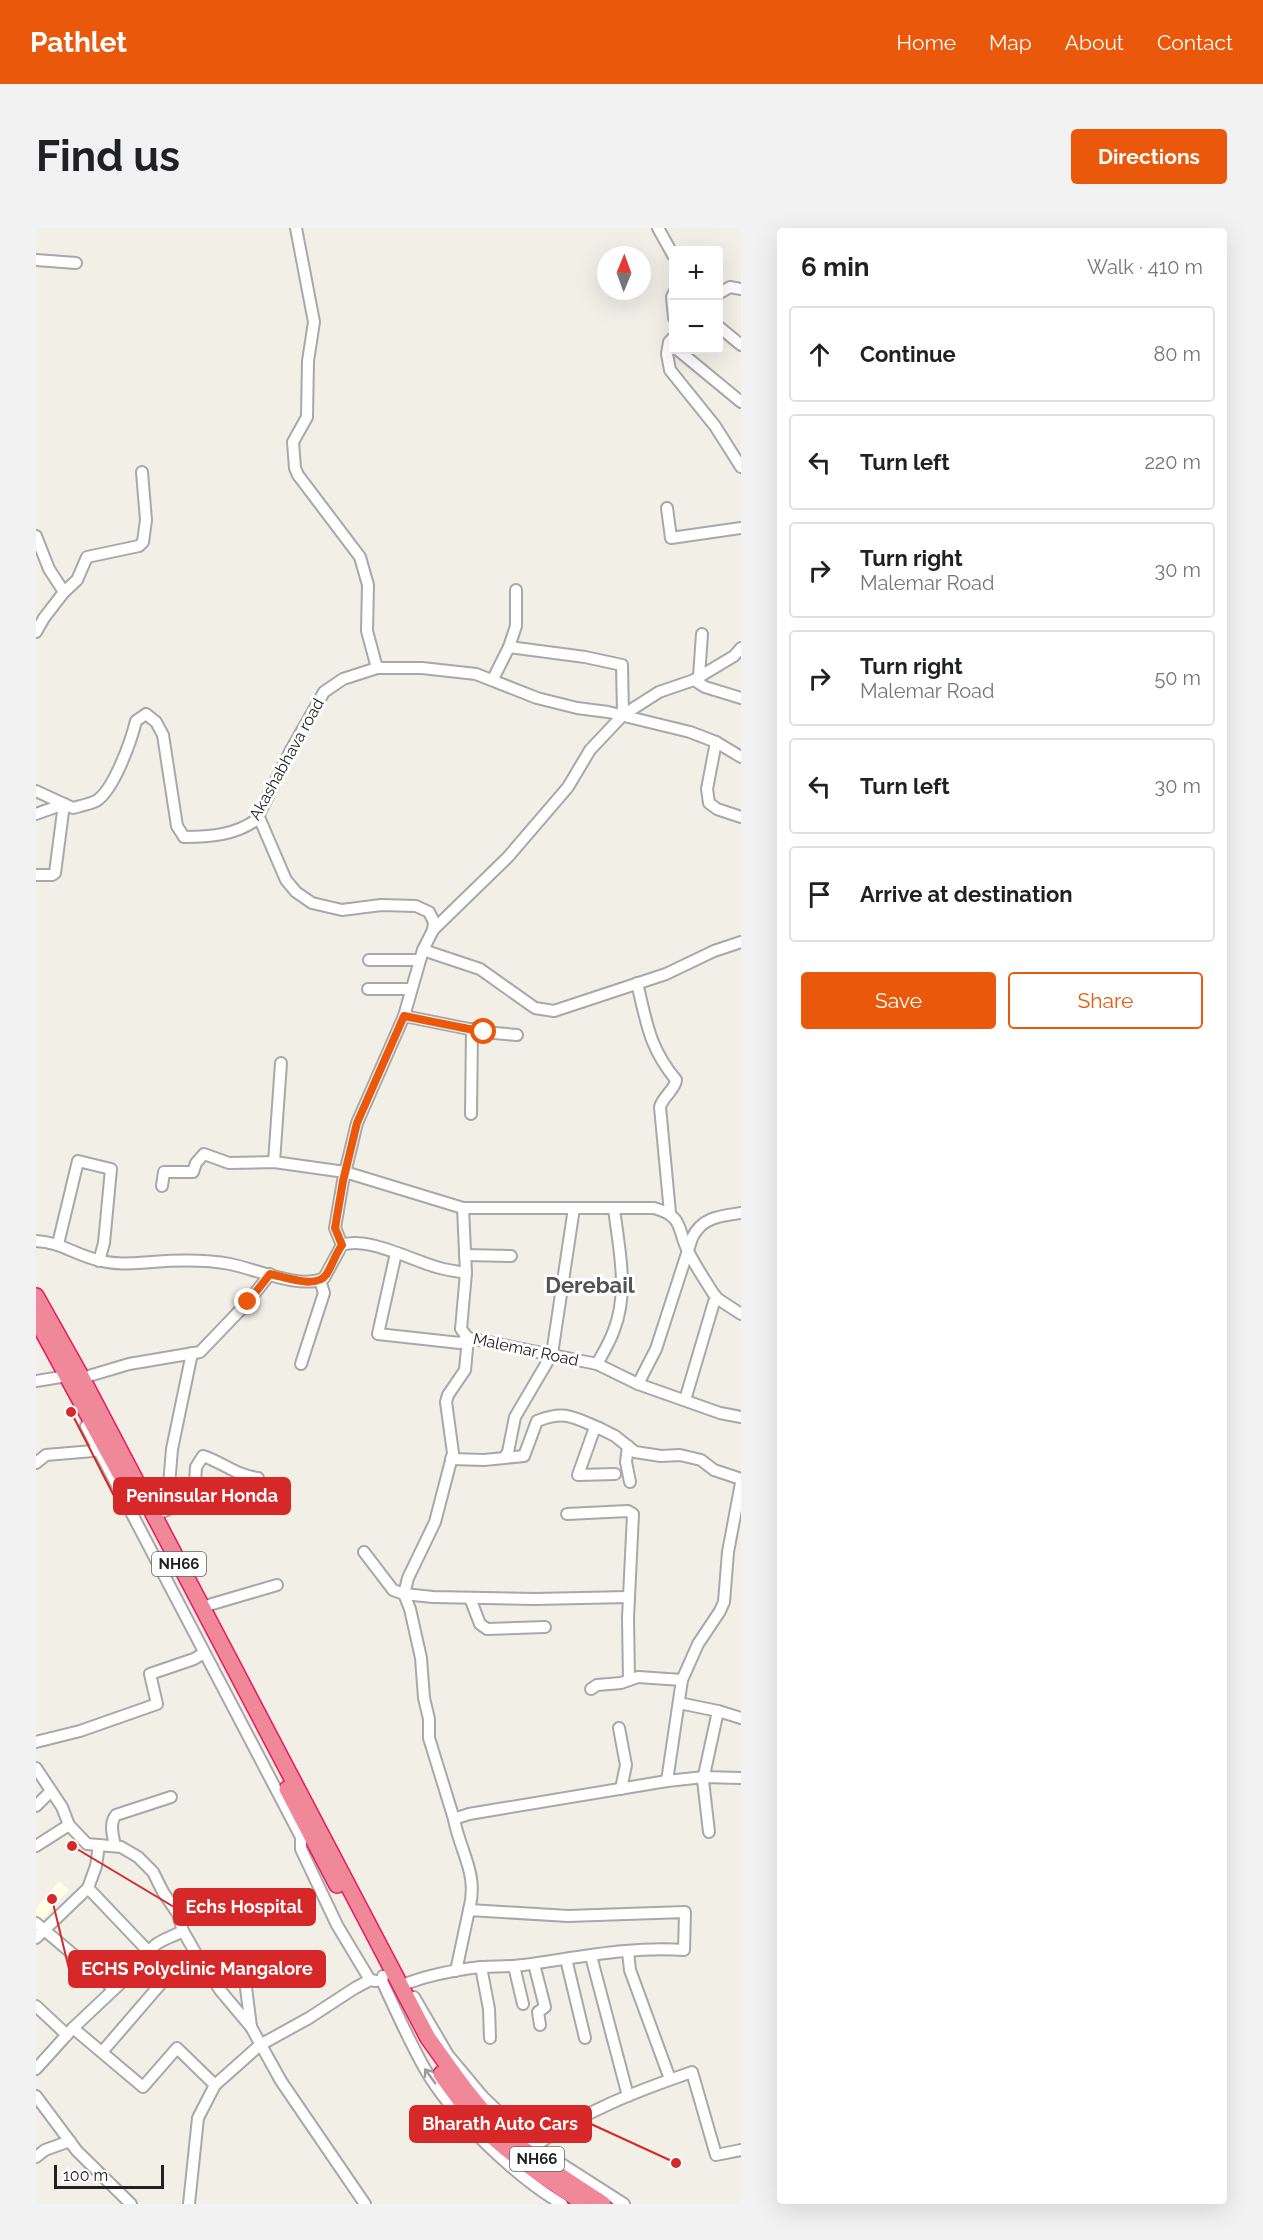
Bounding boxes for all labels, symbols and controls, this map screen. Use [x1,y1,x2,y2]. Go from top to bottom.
text: Pathlet [30,26,127,59]
text: Home [897,30,956,55]
text: Map [989,30,1032,55]
text: About [1065,30,1124,55]
text: Contact [1157,30,1233,55]
button: Directions [1071,129,1227,184]
text: Find us [36,132,180,181]
north arrow [597,246,651,300]
map controls [669,246,723,354]
button: + [669,246,723,300]
text: 6 min [801,252,870,282]
text: Walk · 410 m [1087,255,1203,279]
button: − [669,300,723,354]
icon: ahead [803,338,836,371]
text: Continue [860,341,956,367]
text: 80 m [1153,342,1201,366]
icon: left [803,446,836,479]
text: Turn left [860,449,950,475]
text: 220 m [1144,450,1201,474]
text: Turn right [860,545,963,571]
icon: right [803,554,836,587]
text: 30 m [1155,558,1201,582]
text: Malemar Road [860,571,994,595]
text: Turn right [860,653,963,679]
icon: right [803,662,836,695]
text: 50 m [1154,666,1201,690]
text: Malemar Road [860,679,994,703]
street label: Akashabhava road [245,695,328,823]
icon: left [803,770,836,803]
text: Turn left [860,773,950,799]
text: 30 m [1155,774,1201,798]
icon: arrive [803,878,836,911]
text: Arrive at destination [860,881,1073,907]
button: Save [801,972,996,1029]
button: Share [1008,972,1203,1029]
route start [470,1018,496,1044]
district label: Derebail [545,1272,636,1298]
route end [234,1288,260,1314]
street label: Malemar Road [471,1329,581,1370]
callout: Peninsular Honda [114,1478,290,1514]
text: Peninsular Honda [126,1485,278,1506]
road number: NH66 [152,1552,206,1576]
callout: Echs Hospital [174,1889,315,1925]
text: Echs Hospital [186,1896,303,1917]
callout: ECHS Polyclinic Mangalore [69,1951,325,1987]
text: ECHS Polyclinic Mangalore [81,1958,313,1979]
one-way arrow [424,2069,436,2085]
callout: Bharath Auto Cars [410,2106,591,2142]
text: Bharath Auto Cars [422,2113,578,2134]
road number: NH66 [510,2147,564,2171]
scale bar [54,2162,164,2190]
text: 100 m [63,2166,108,2185]

